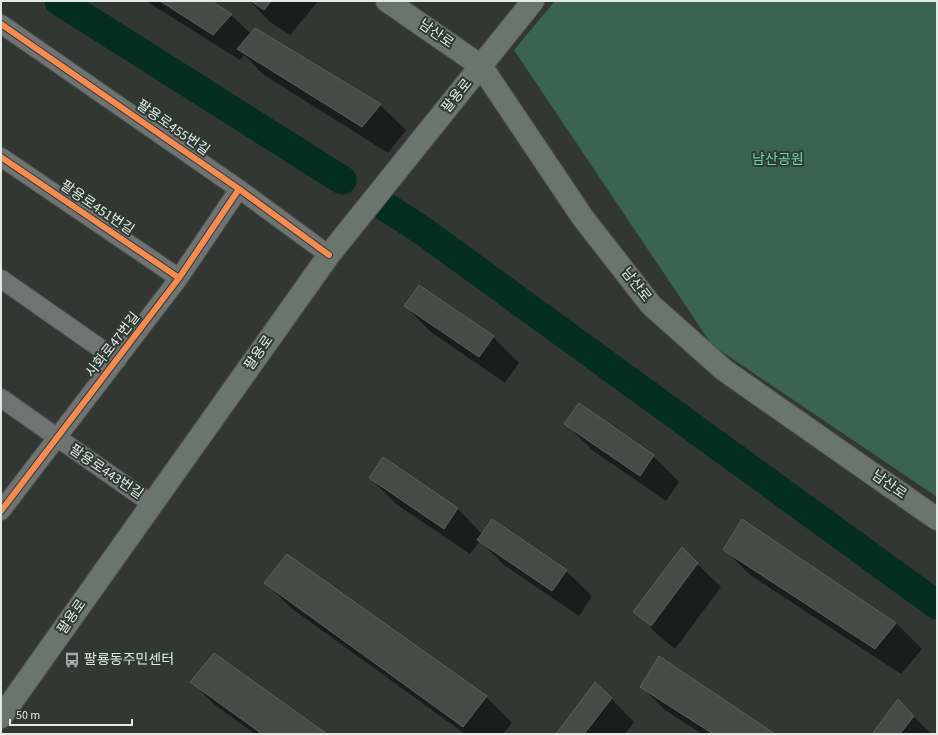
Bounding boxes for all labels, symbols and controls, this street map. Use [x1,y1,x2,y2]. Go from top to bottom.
street label: 남산로 [414,15,458,53]
street label: 팔용로 [437,75,477,117]
street label: 팔용로455번길 [132,95,214,161]
park label: 남산공원 [752,150,804,170]
street label: 팔용로451번길 [56,176,138,240]
street label: 남산로 [616,264,656,306]
street label: 사화로47번길 [81,308,145,382]
street label: 팔용로 [240,331,278,375]
street label: 팔용로443번길 [65,440,147,504]
street label: 남산로 [867,466,911,504]
street label: 팔용로 [53,595,91,639]
place label: 팔룡동주민센터 [84,650,174,670]
bus stop icon: 팔룡동주민센터 [63,651,81,669]
scale bar [10,701,132,727]
text: 50 m [16,707,40,724]

